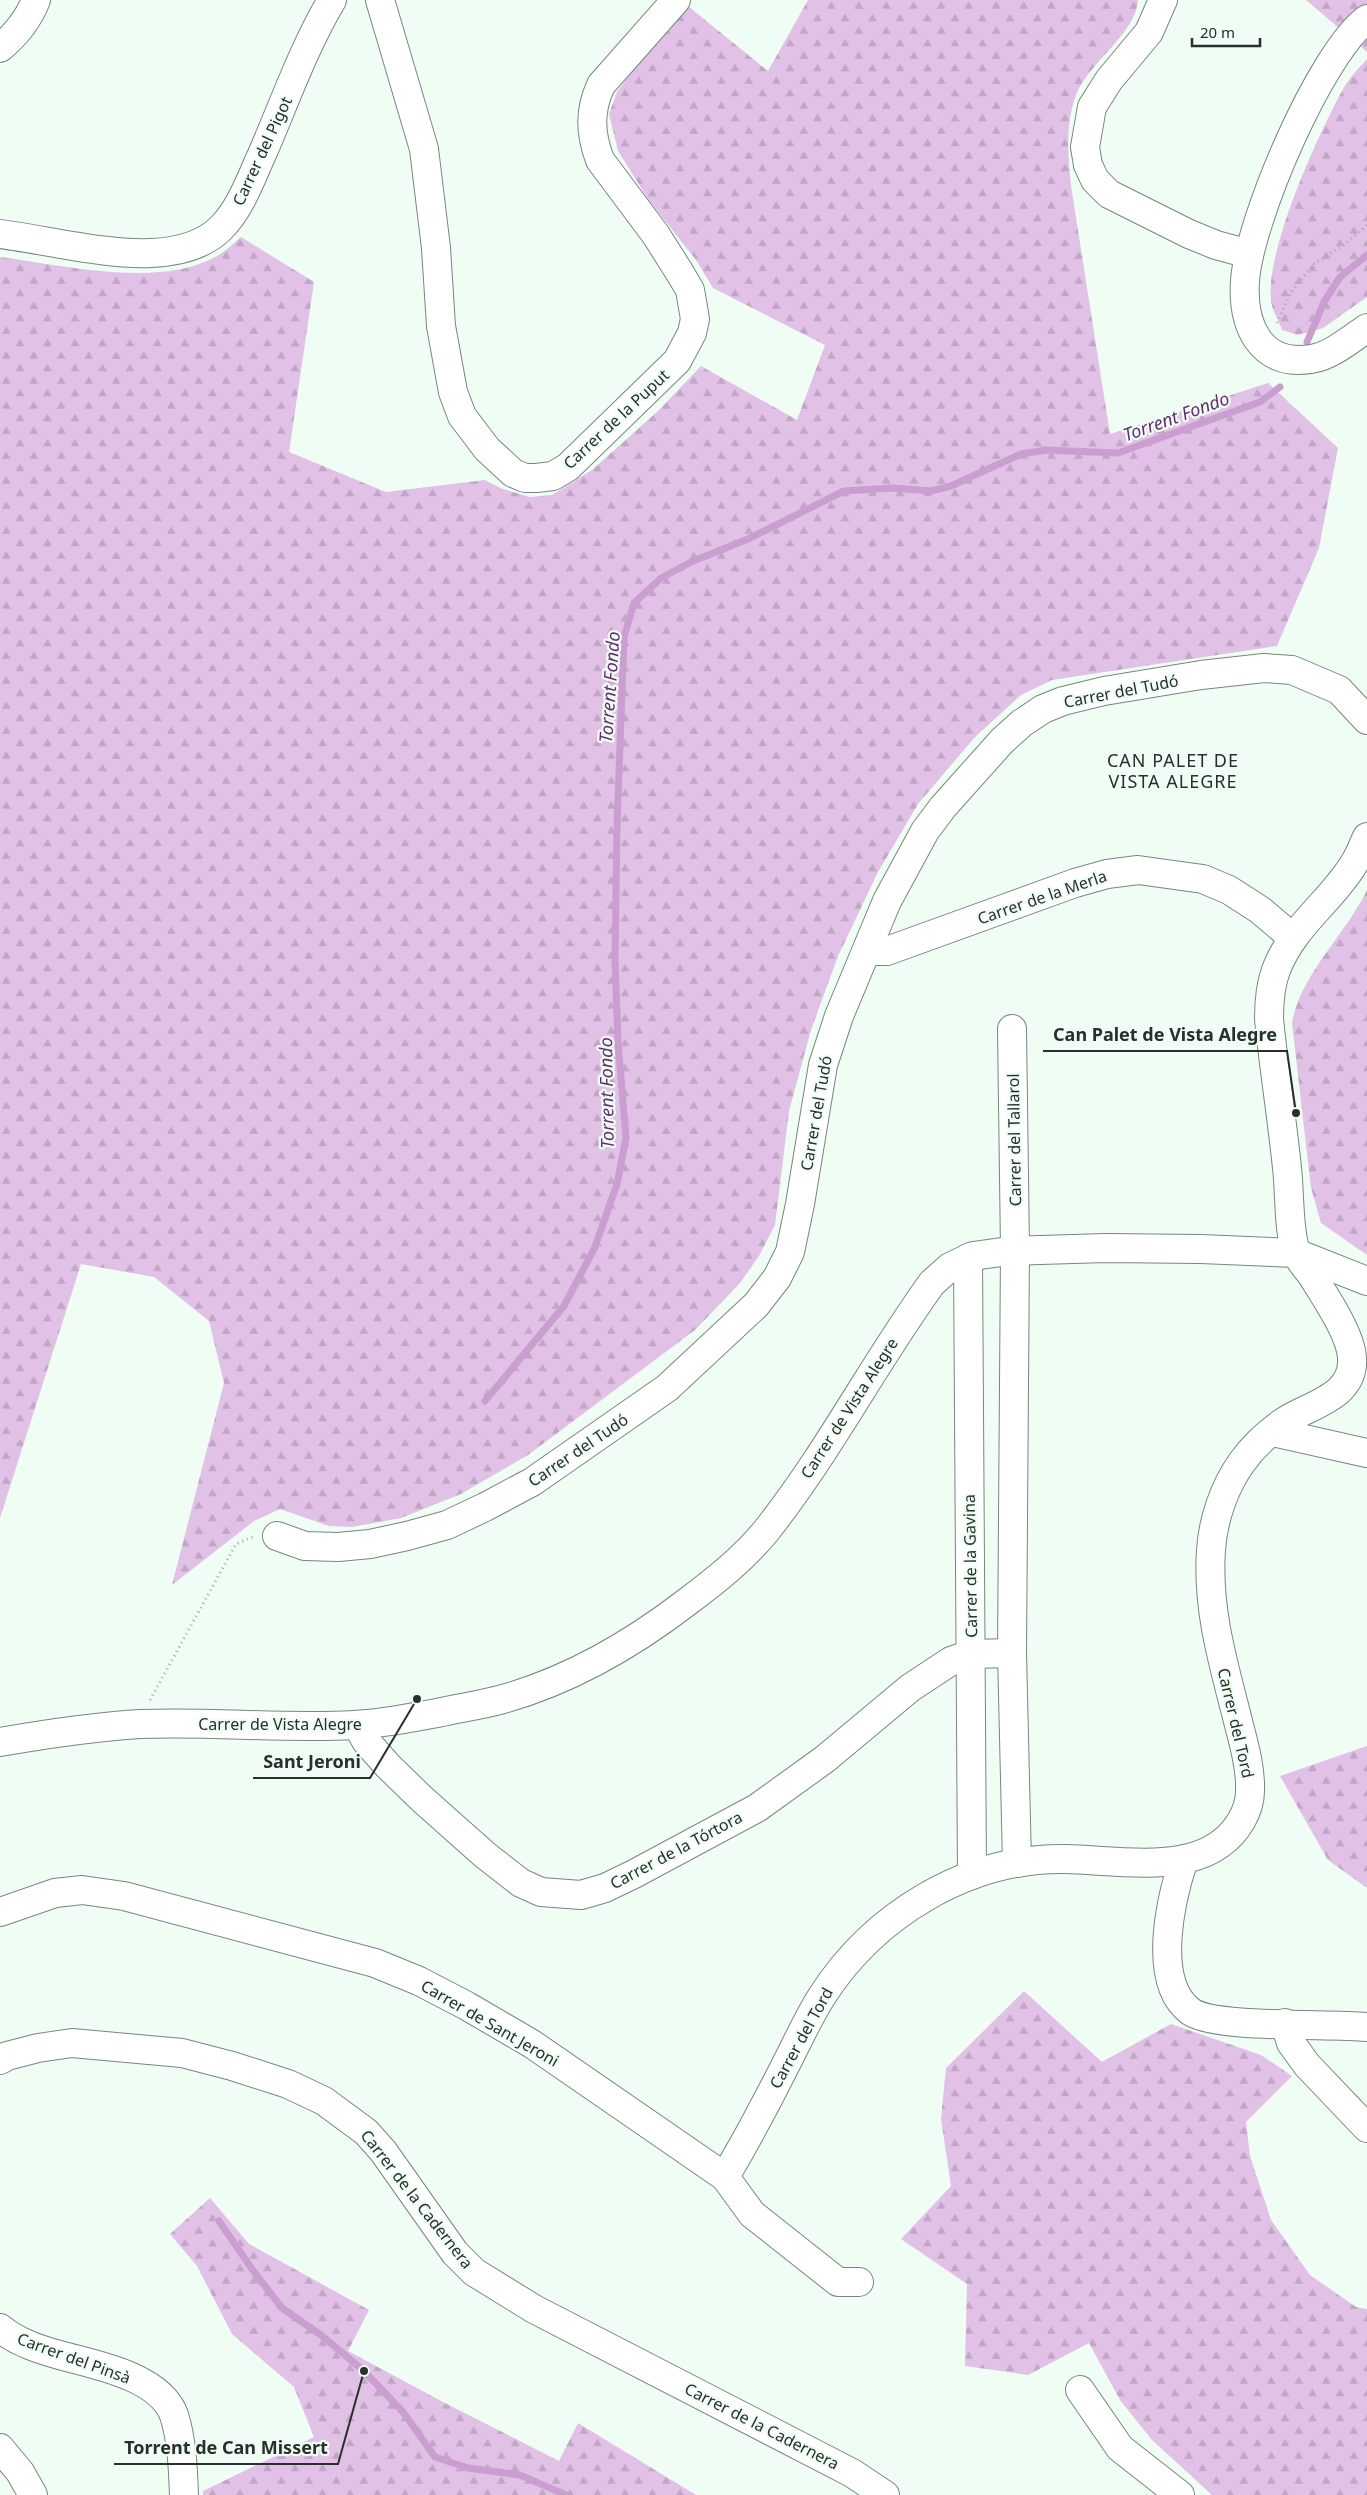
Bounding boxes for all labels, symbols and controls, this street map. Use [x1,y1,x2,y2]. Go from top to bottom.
scale bar [1192,15,1260,47]
text: 20 m [1200,22,1235,42]
street label: Carrer del Pigot [227,93,297,209]
street label: Carrer de la Puput [558,364,674,474]
water label: Torrent Fondo [1119,386,1233,446]
water label: Torrent Fondo [593,630,625,744]
street label: Carrer del Tudó [1062,669,1180,713]
district label: CAN PALET DE VISTA ALEGRE [1107,748,1239,793]
street label: Carrer de la Merla [974,865,1110,929]
callout: Can Palet de Vista Alegre [1043,1018,1287,1051]
text: Can Palet de Vista Alegre [1053,1022,1277,1046]
water label: Torrent Fondo [593,1037,619,1149]
street label: Carrer del Tudó [795,1054,837,1172]
street label: Carrer del Tallarol [1002,1073,1026,1207]
street label: Carrer de Vista Alegre [795,1333,903,1483]
street label: Carrer del Tudó [524,1408,632,1492]
street label: Carrer de la Gavina [958,1494,982,1638]
street label: Carrer del Tord [1213,1666,1259,1780]
street label: Carrer de Vista Alegre [198,1713,362,1735]
callout: Sant Jeroni [253,1745,370,1778]
text: Sant Jeroni [263,1749,361,1773]
street label: Carrer de la Tórtora [606,1806,746,1894]
street label: Carrer de Sant Jeroni [417,1975,563,2071]
street label: Carrer del Tord [764,1983,838,2093]
street label: Carrer de la Cadernera [356,2125,478,2273]
street label: Carrer del Pinsà [14,2327,134,2389]
street label: Carrer de la Cadernera [681,2377,843,2475]
callout: Torrent de Can Missert [114,2431,338,2464]
text: Torrent de Can Missert [124,2435,328,2459]

